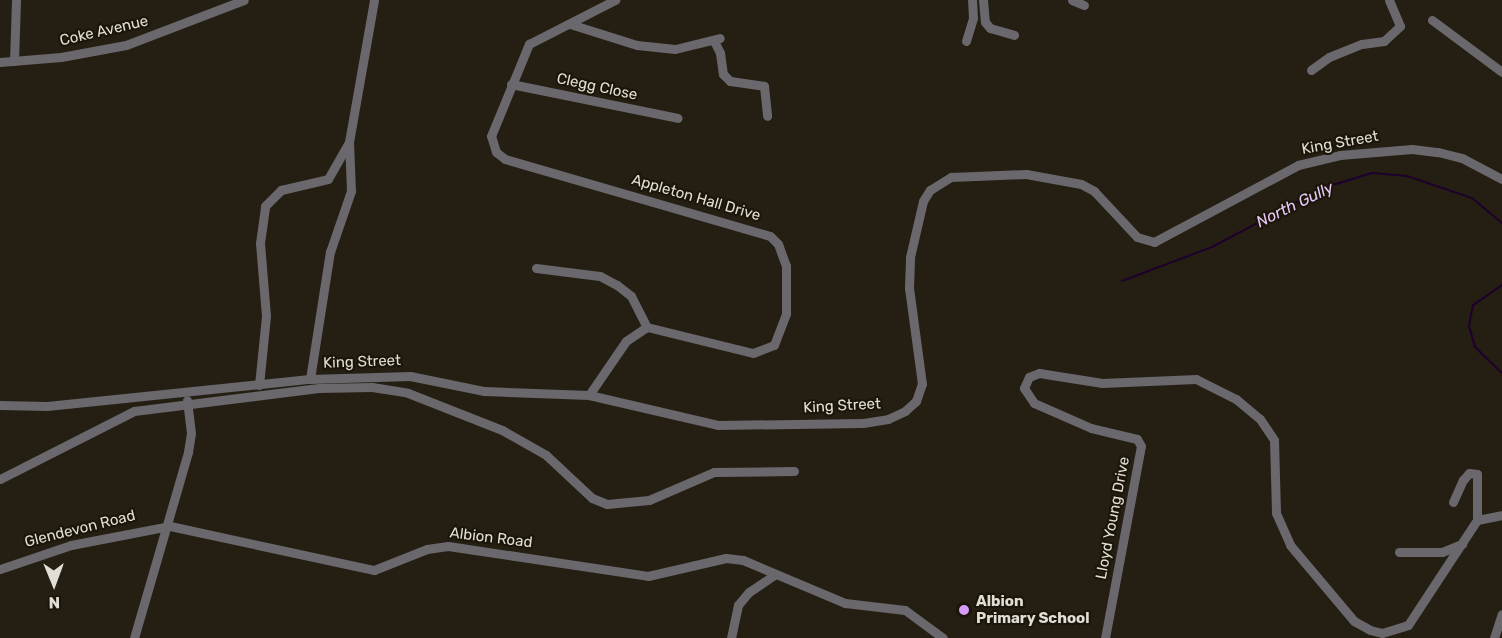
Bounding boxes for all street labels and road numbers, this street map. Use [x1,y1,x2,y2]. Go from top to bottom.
street label: Coke Avenue [58,12,150,50]
street label: Clegg Close [555,70,639,104]
street label: King Street [1300,127,1380,159]
street label: Appleton Hall Drive [629,171,763,225]
street label: King Street [323,352,401,372]
street label: King Street [803,395,881,417]
street label: Lloyd Young Drive [1092,455,1134,581]
street label: Glendevon Road [23,507,137,551]
street label: Albion Road [449,524,533,552]

